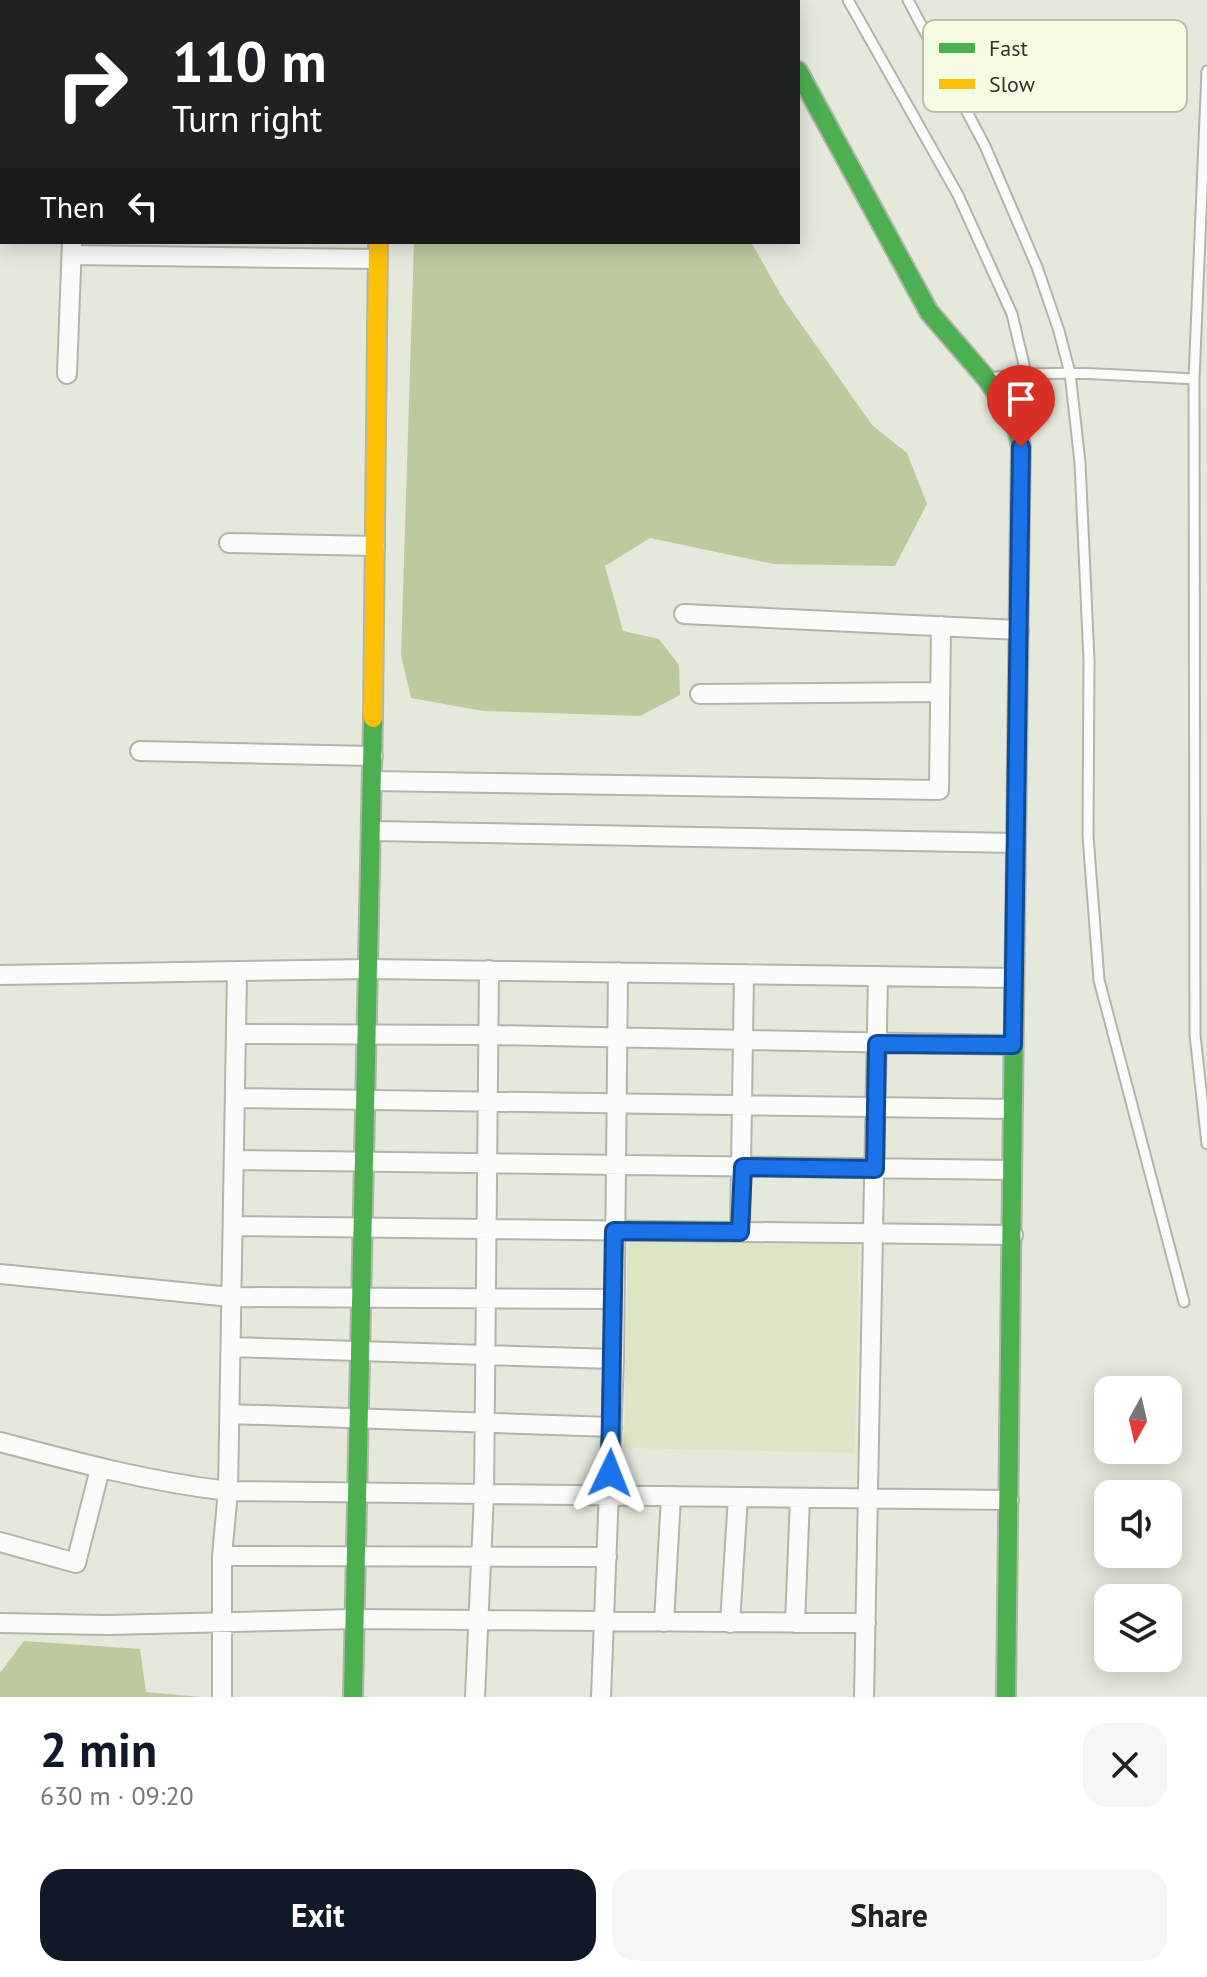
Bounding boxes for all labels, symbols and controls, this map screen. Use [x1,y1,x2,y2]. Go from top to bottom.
legend [923,20,1187,112]
text: 110 m [172,25,327,97]
icon: right [40,32,144,136]
text: Fast [989,34,1029,62]
text: Slow [989,70,1035,98]
text: Turn right [172,95,322,142]
icon: left [121,184,165,228]
text: Then [40,187,105,226]
pin [987,365,1055,447]
icon: arrive [999,377,1043,421]
north arrow [1094,1376,1182,1464]
map controls [1094,1376,1182,1672]
position arrow [568,1431,652,1515]
button: sound [1094,1480,1182,1568]
button: layers [1094,1584,1182,1672]
text: 2 min [40,1718,157,1780]
button: close [1083,1723,1167,1807]
text: 630 m · 09:20 [40,1779,194,1812]
button: Exit [40,1869,596,1961]
button: Share [612,1869,1167,1961]

